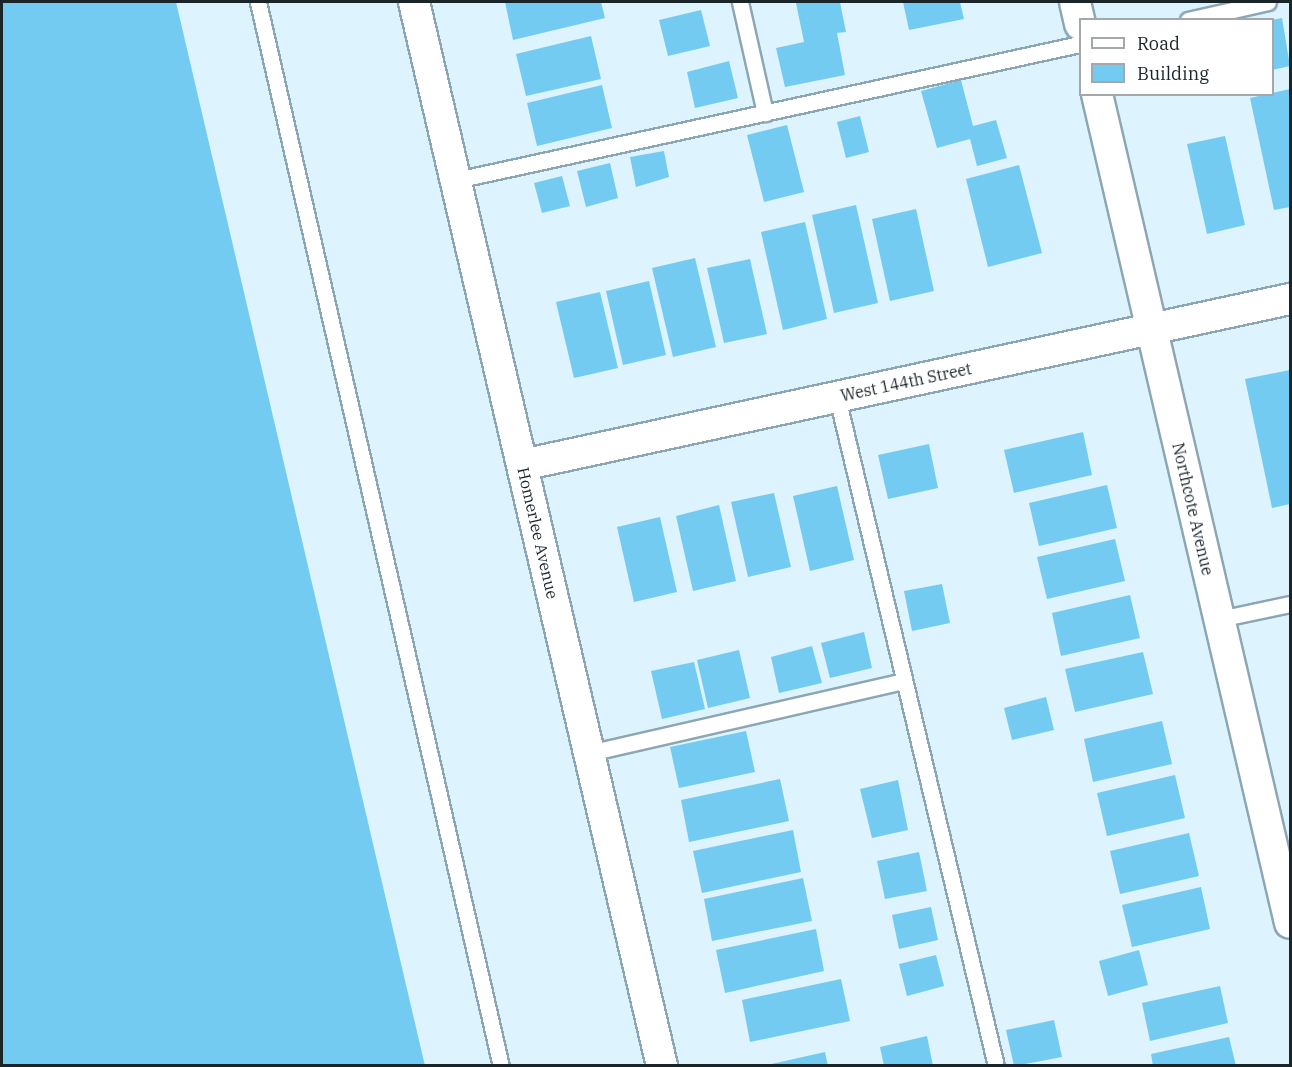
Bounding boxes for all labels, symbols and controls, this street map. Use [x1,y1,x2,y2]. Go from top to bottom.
legend [1079,18,1274,96]
text: Road [1137,32,1180,55]
text: Building [1137,62,1209,85]
street label: West 144th Street [839,359,973,405]
street label: Northcote Avenue [1168,441,1218,577]
street label: Homerlee Avenue [514,465,562,601]

